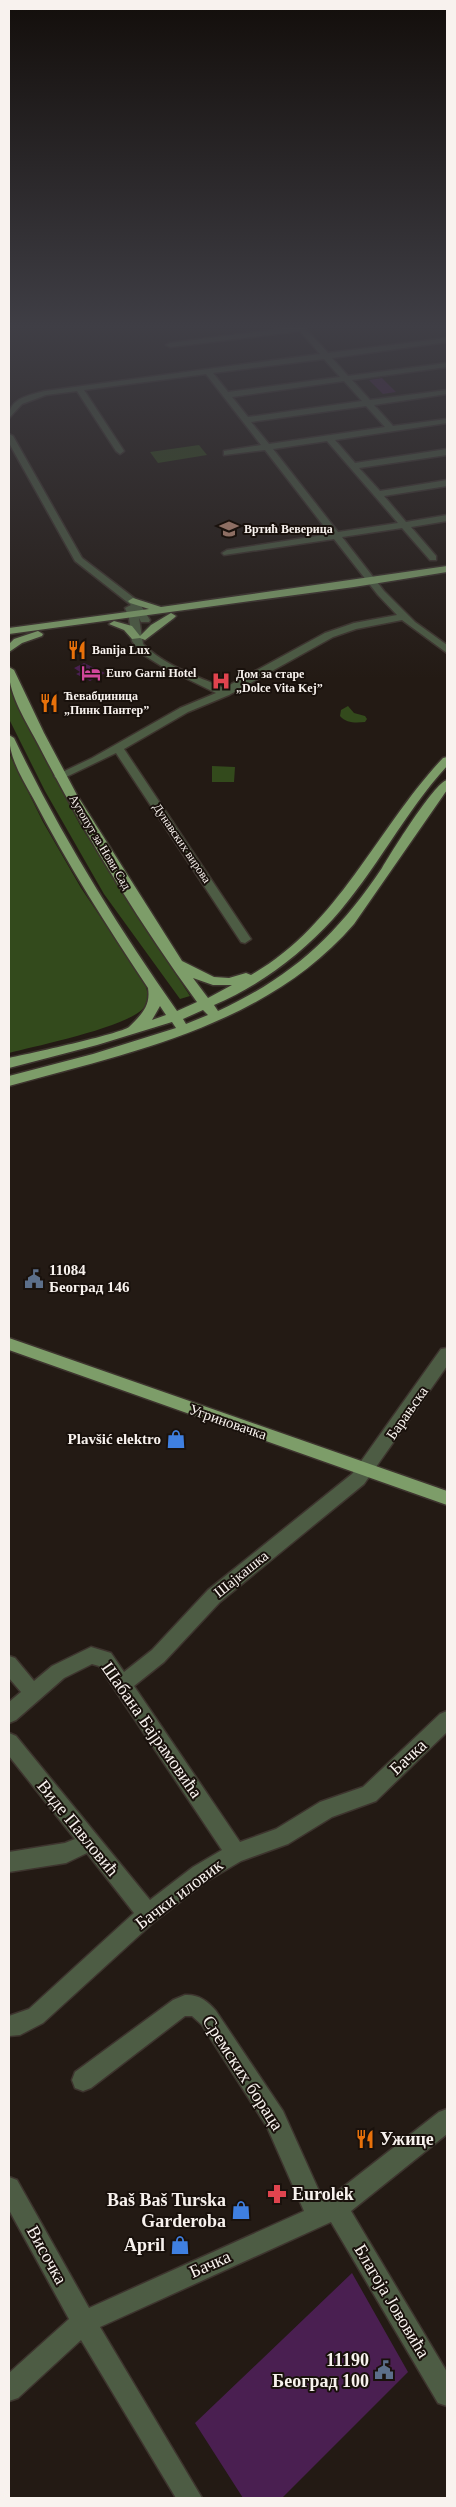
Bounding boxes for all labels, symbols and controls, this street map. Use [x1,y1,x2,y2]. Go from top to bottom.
school or university icon: Вртић Веверица [218,518,240,540]
place label: Вртић Веверица [244,522,333,536]
restaurant icon: Banija Lux [66,639,88,661]
place label: Banija Lux [92,643,150,657]
hotel icon: Euro Garni Hotel [80,662,102,684]
place label: Euro Garni Hotel [106,666,197,680]
place label: Дом за старе „Dolce Vita Kej” [236,667,323,695]
hospital icon: Дом за старе „Dolce Vita Kej” [210,670,232,692]
place label: Ћевабџиница „Пинк Пантер” [63,689,149,717]
restaurant icon: Ћевабџиница „Пинк Пантер” [38,692,60,714]
street label: Аутопут за Нови Сад [66,792,134,892]
street label: Дунавских вирова [150,801,214,886]
place label: 11084 Београд 146 [49,1262,130,1295]
public building icon: 11084 Београд 146 [23,1268,45,1290]
street label: Барањска [383,1383,431,1442]
street label: Угриновачка [187,1401,269,1443]
shop icon: Plavšić elektro [165,1428,187,1450]
place label: Plavšić elektro [68,1431,161,1447]
street label: Шајкашка [211,1547,272,1601]
street label: Шабана Бајрамовића [98,1658,206,1802]
street label: Бачка [385,1735,431,1779]
street label: Виде Павловић [33,1776,123,1880]
street label: Бачки иловик [131,1855,227,1933]
street label: Сремских бораца [198,2012,288,2134]
restaurant icon: Ужице [354,2128,376,2150]
place label: Ужице [380,2129,434,2149]
pharmacy icon: Eurolek [266,2183,288,2205]
place label: Eurolek [292,2184,354,2204]
place label: Baš Baš Turska Garderoba [107,2190,226,2231]
shop icon: Baš Baš Turska Garderoba [230,2199,252,2221]
street label: Височка [23,2222,71,2288]
shop icon: April [169,2234,191,2256]
place label: April [124,2235,165,2255]
street label: Благоја Јововића [350,2241,434,2361]
street label: Бачка [186,2246,234,2282]
place label: 11190 Београд 100 [272,2350,369,2391]
public building icon: 11190 Београд 100 [373,2359,395,2381]

